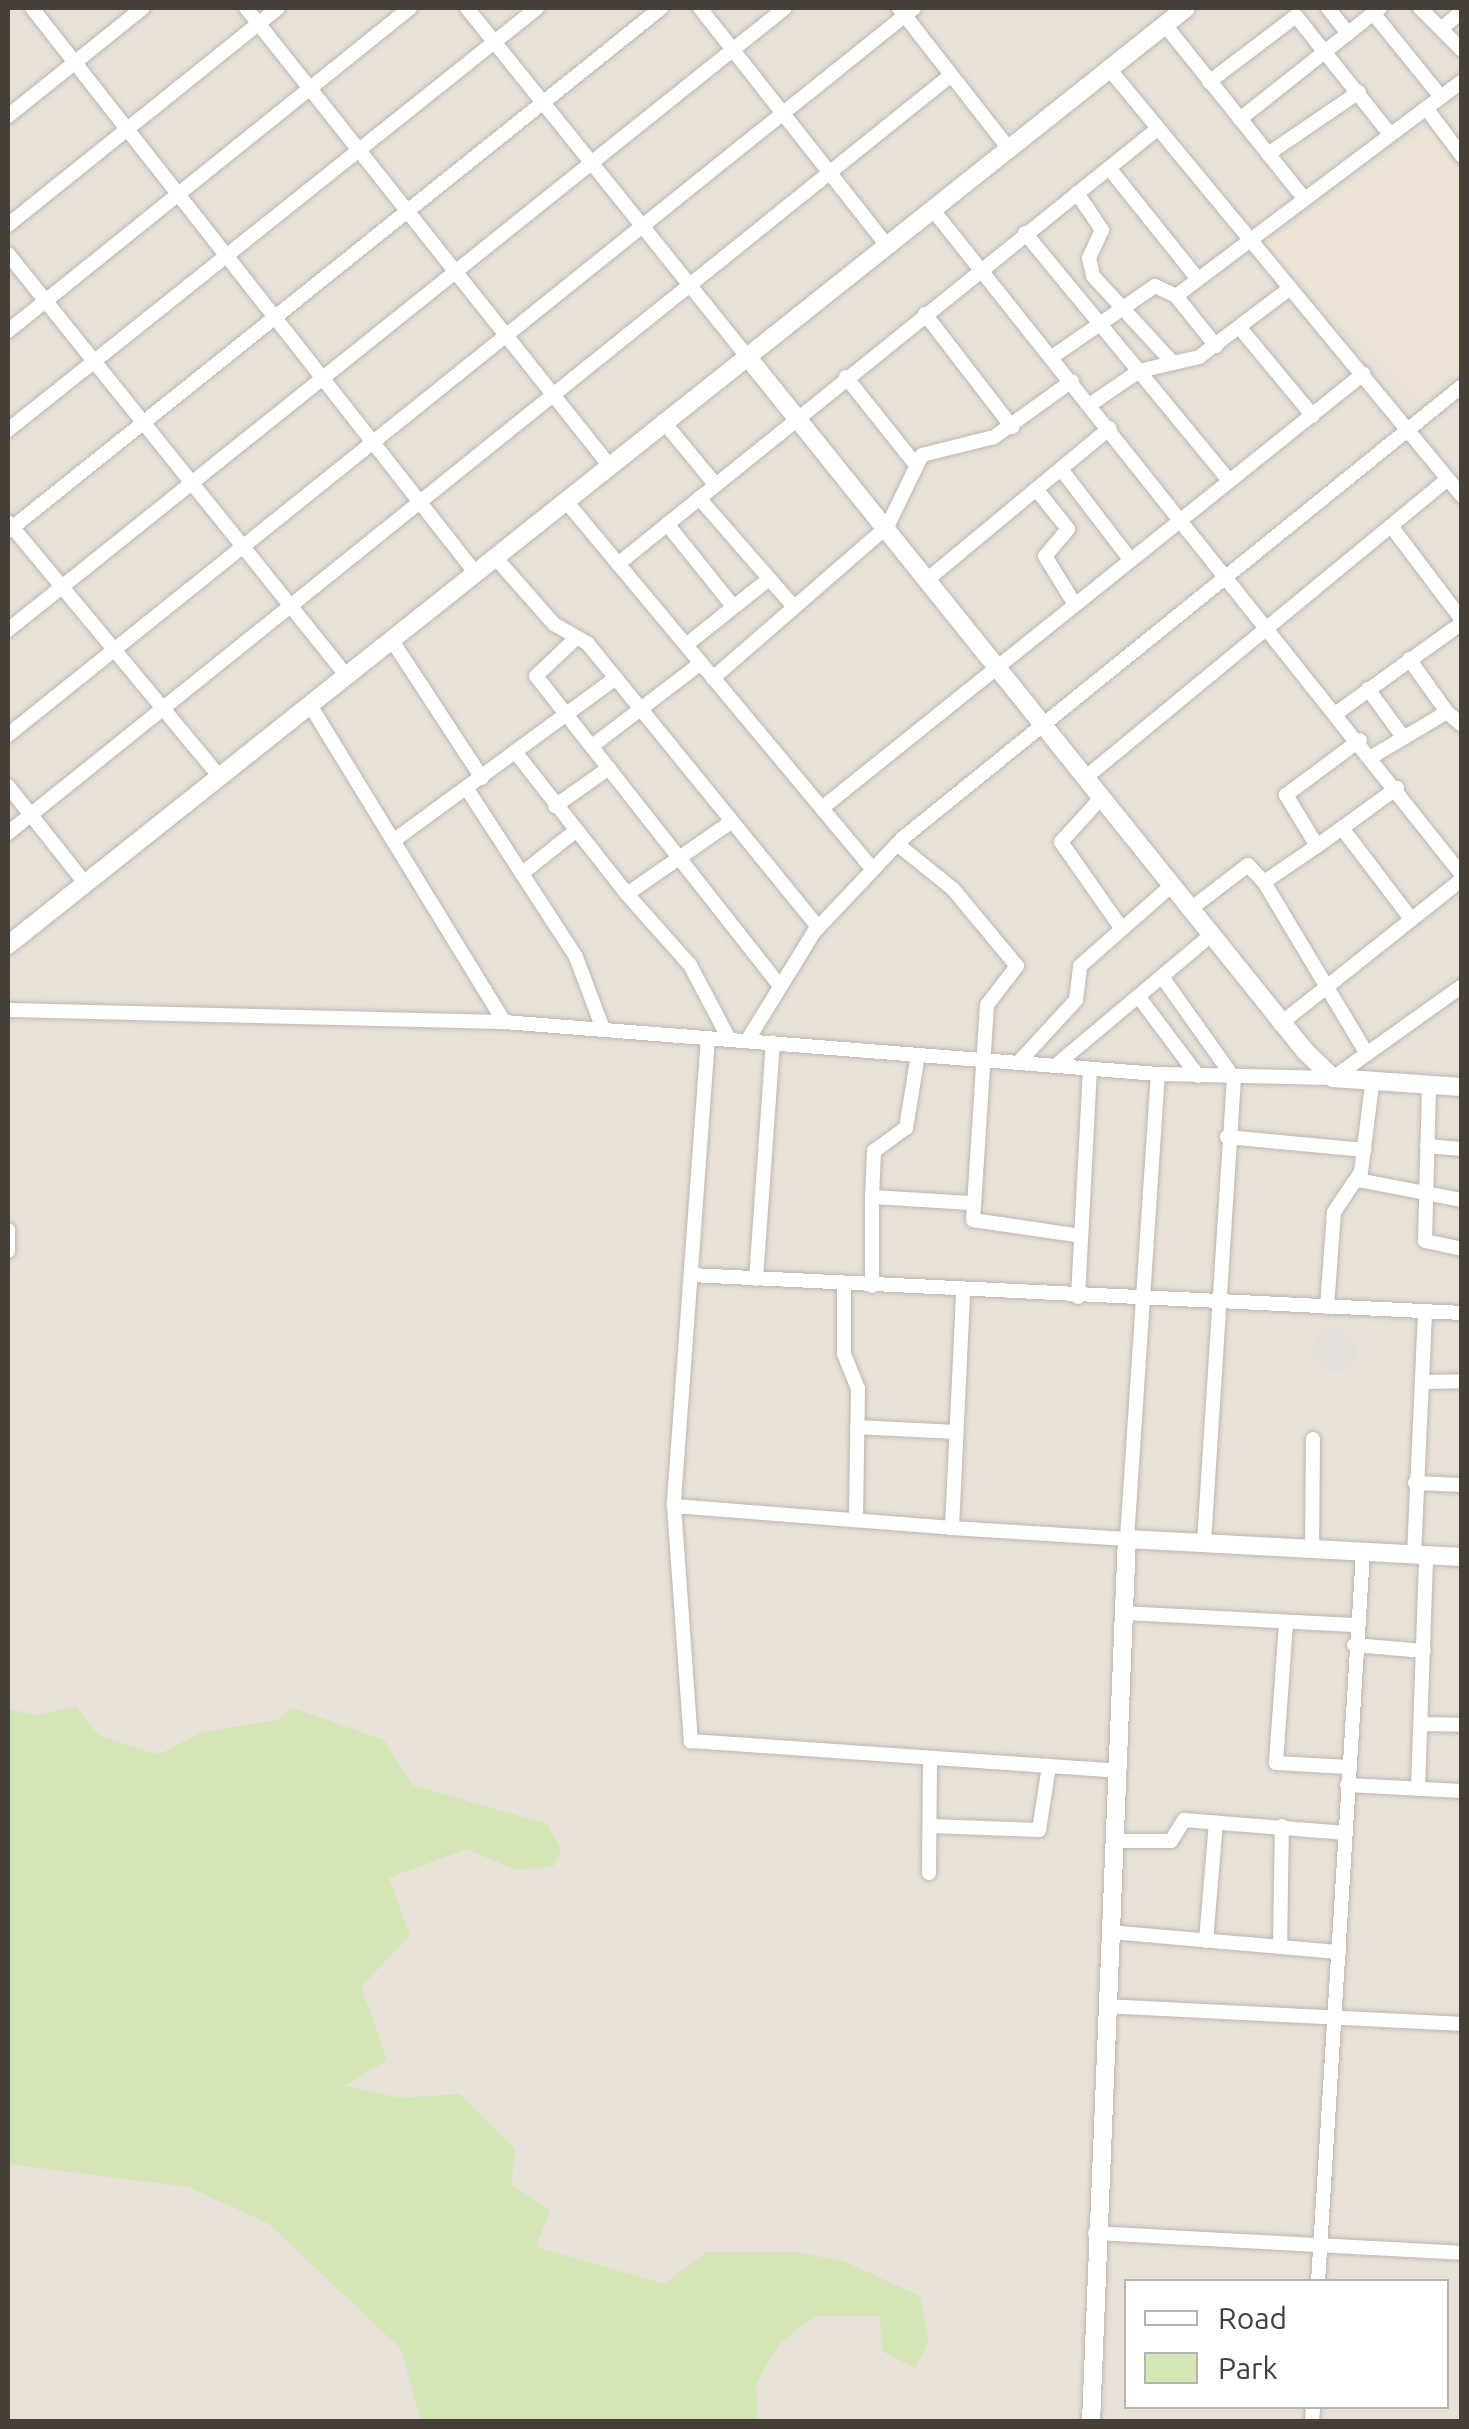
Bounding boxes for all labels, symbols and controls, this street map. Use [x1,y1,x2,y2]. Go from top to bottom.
legend [1124,2279,1449,2409]
text: Road [1218,2301,1287,2335]
text: Park [1218,2351,1278,2385]

